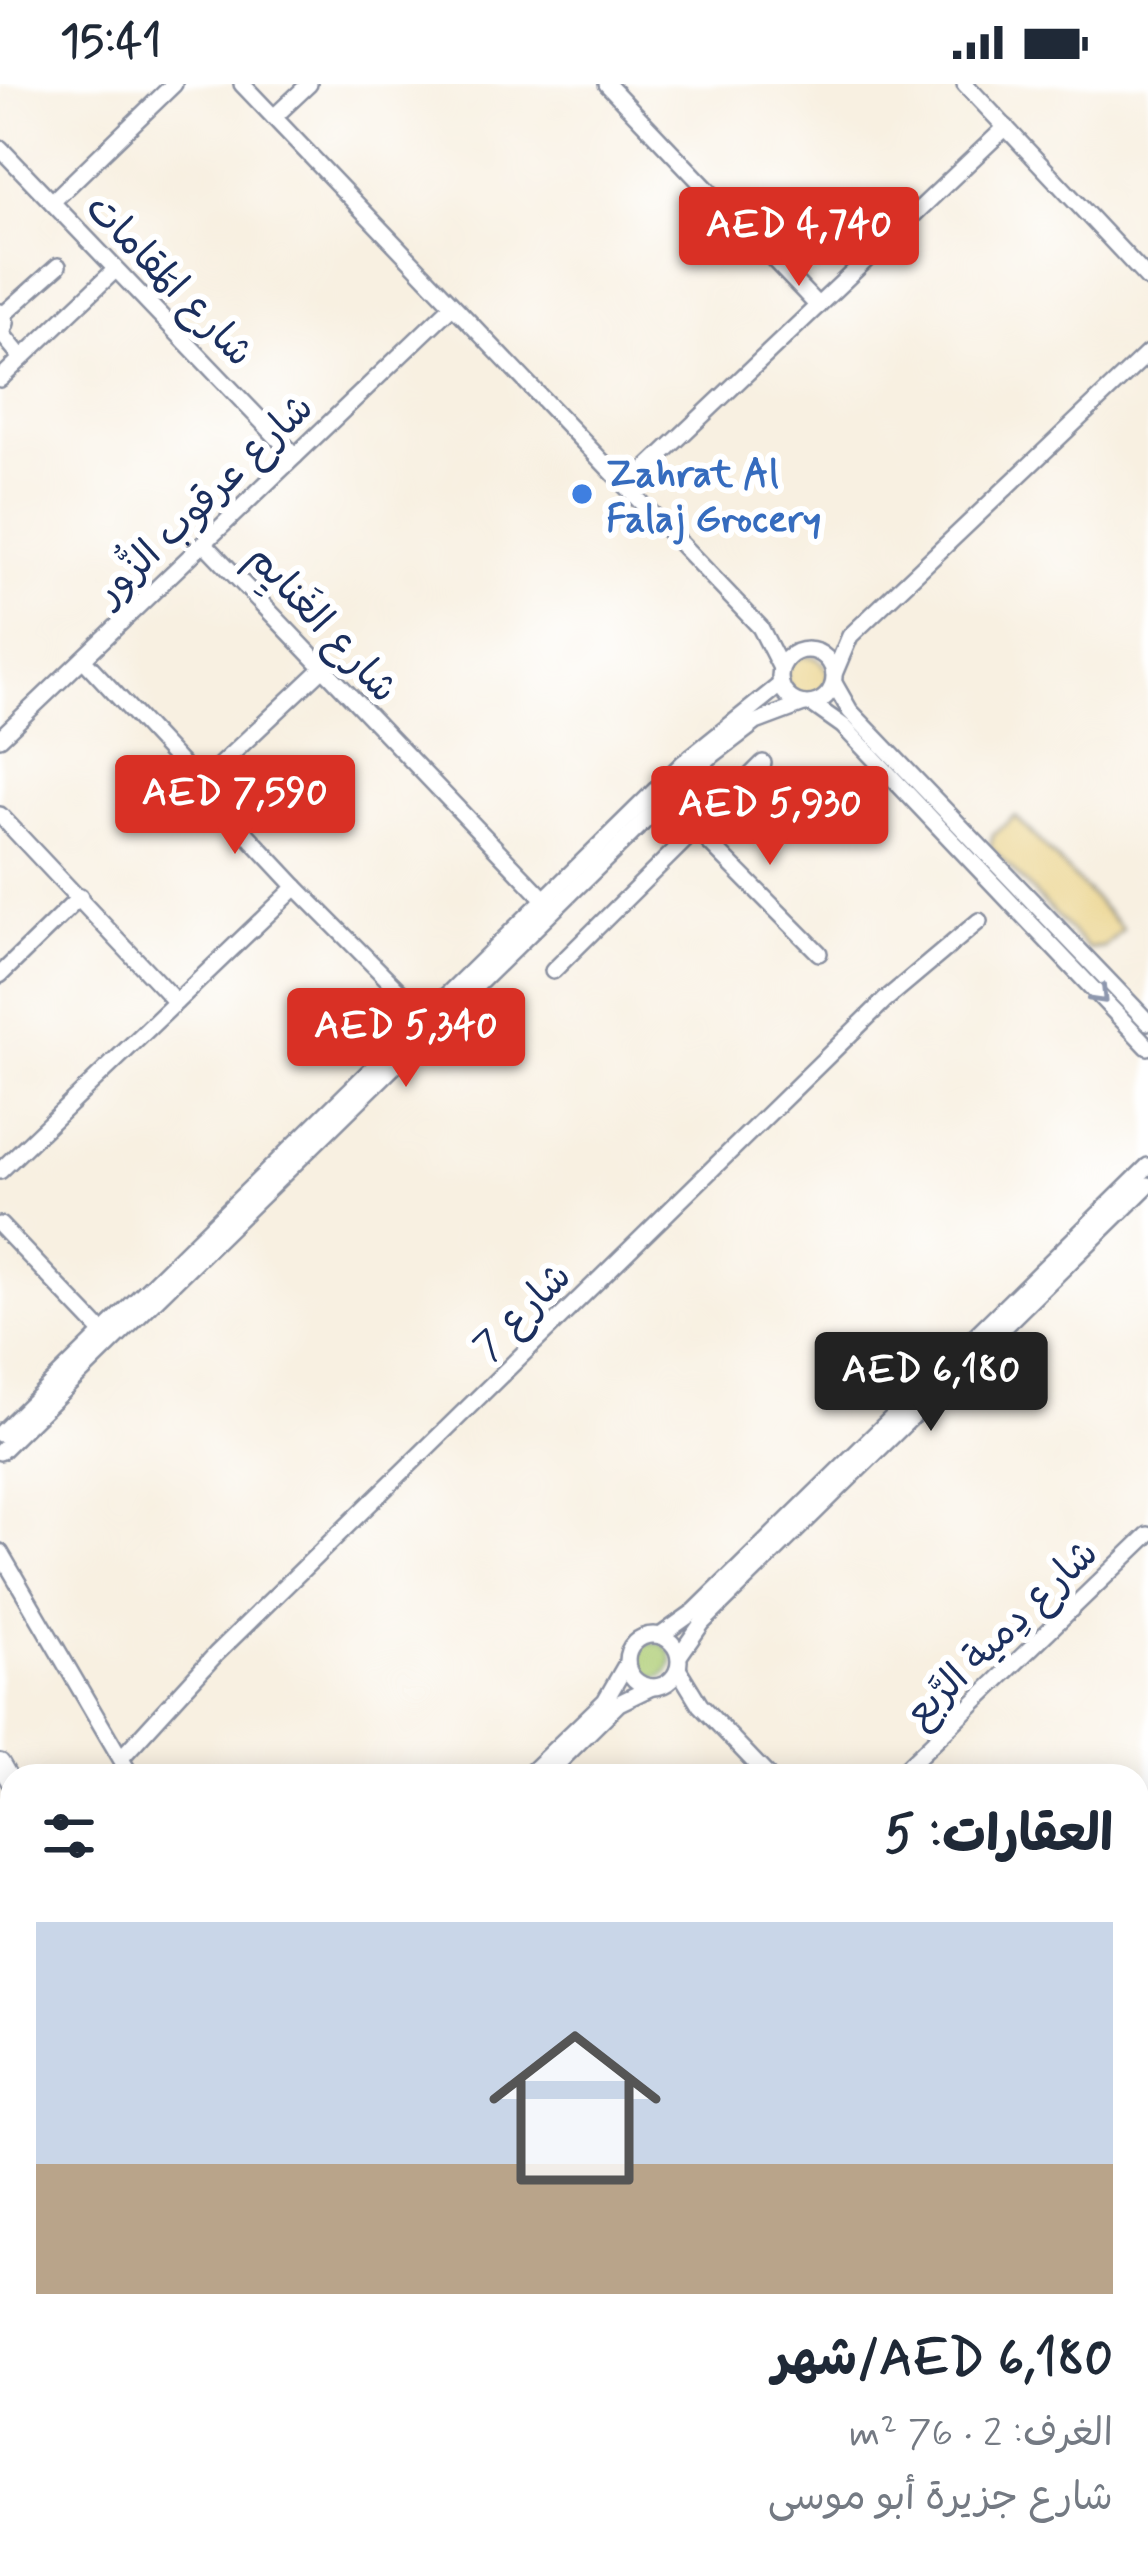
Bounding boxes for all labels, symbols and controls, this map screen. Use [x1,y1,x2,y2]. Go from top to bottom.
text: 15:41 [60,13,162,72]
street label: شارع المَقامات [73,184,264,379]
pin: AED 4,740 [662,187,936,289]
text: AED 4,740 [706,200,892,251]
street label: شارع عرقوب الزُّور [80,380,325,620]
place label: Zahrat Al Falaj Grocery [606,450,821,546]
marker: Zahrat Al Falaj Grocery [569,481,595,507]
street label: شارع الغَنايِم [234,534,408,716]
pin: AED 7,590 [98,755,372,857]
pin: AED 5,930 [633,766,907,868]
text: AED 7,590 [142,768,328,819]
text: AED 5,930 [678,779,862,830]
one-way arrow [1085,982,1107,1004]
pin: AED 5,340 [269,988,543,1090]
text: AED 5,340 [314,1001,498,1052]
street label: شارع 7 [464,1253,583,1372]
pin: AED 6,180 [794,1332,1068,1434]
text: AED 6,180 [842,1345,1020,1396]
street label: شارع دِمية الرَّبع [895,1529,1110,1740]
icon: filters [36,1803,102,1869]
text: العقارات: 5 [884,1803,1113,1869]
icon: home [467,2000,683,2216]
text: AED 6,180/شهر [772,2327,1113,2393]
text: الغرف: 2 · 76 m² [849,2409,1113,2460]
text: شارع جزيرة أبو موسى [768,2473,1113,2524]

